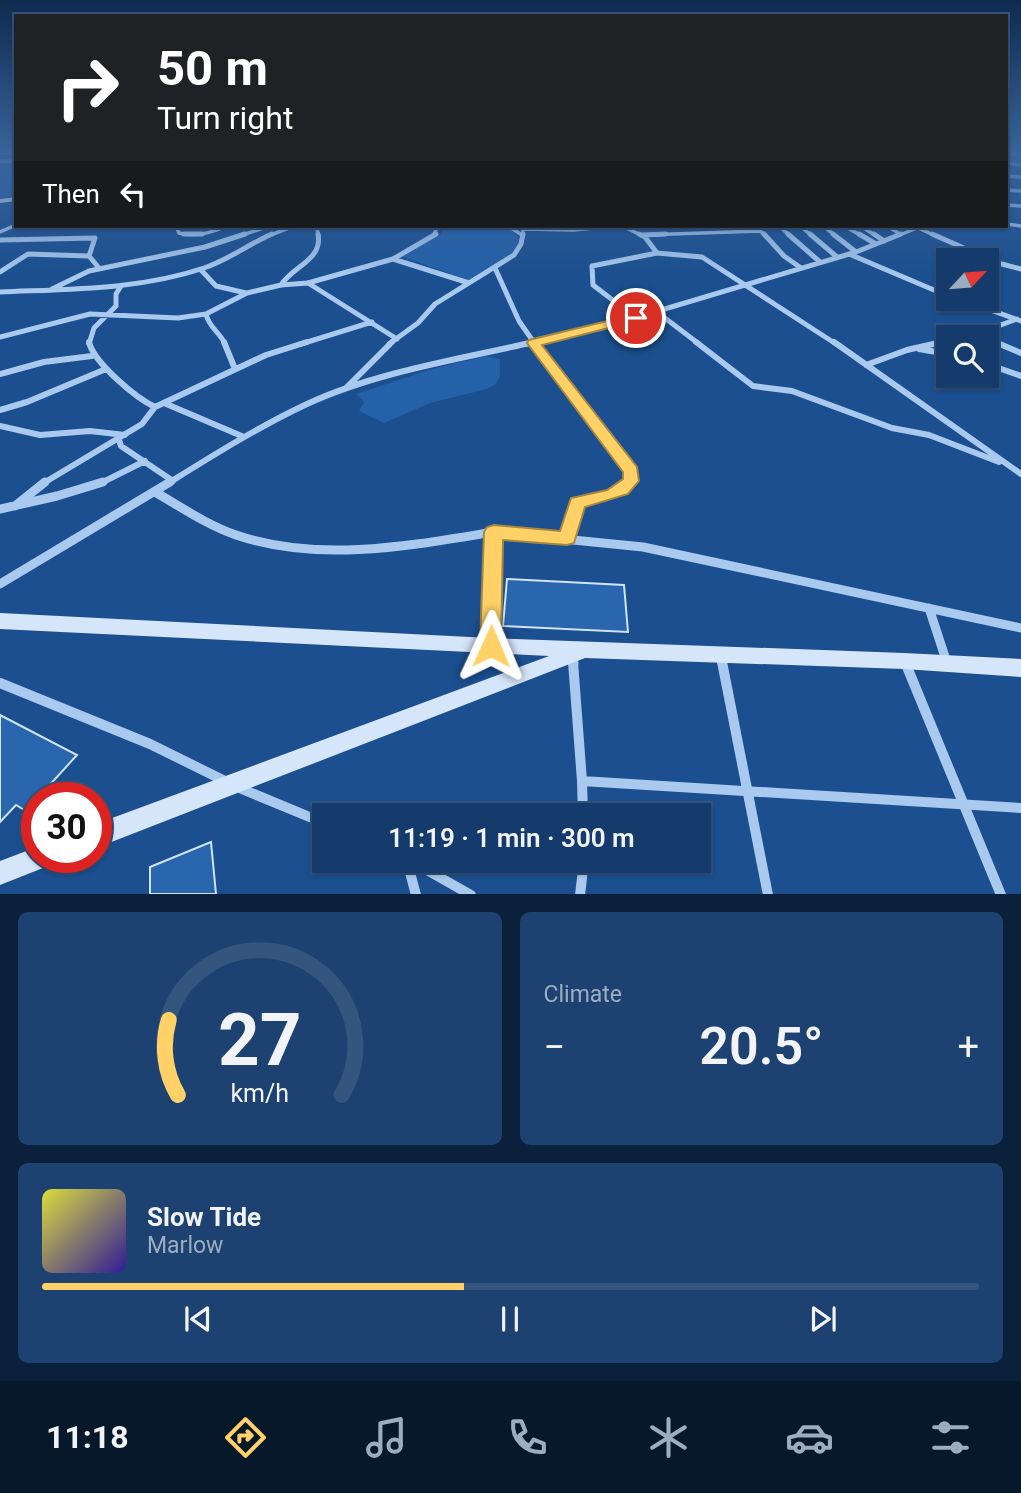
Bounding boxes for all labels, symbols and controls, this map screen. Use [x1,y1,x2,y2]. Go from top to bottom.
text: 50 m [157,40,268,97]
icon: right [42,42,133,133]
text: Turn right [157,99,293,137]
icon: left [114,175,152,213]
text: Then [42,179,100,209]
north arrow [936,248,999,312]
map controls [936,248,999,388]
pin [606,288,666,348]
icon: arrive [617,299,655,337]
button: search [936,325,999,388]
position arrow [454,609,528,683]
speed limit sign: 30 [21,782,112,873]
text: 11:19 · 1 min · 300 m [388,823,635,853]
text: Climate [544,981,622,1008]
text: 27 [218,997,302,1083]
text: 20.5° [699,1016,823,1077]
text: − [544,1025,565,1069]
text: + [957,1025,979,1069]
text: km/h [230,1078,289,1107]
text: Slow Tide [147,1202,261,1232]
text: Marlow [147,1232,223,1259]
icon: previous [179,1300,217,1338]
icon: pause [491,1300,529,1338]
icon: next [804,1300,842,1338]
icon: directions [221,1413,270,1462]
icon: music [362,1413,411,1462]
icon: phone [503,1413,552,1462]
icon: climate [644,1413,693,1462]
icon: car [785,1413,834,1462]
icon: filters [926,1413,975,1462]
text: 11:18 [46,1418,128,1456]

